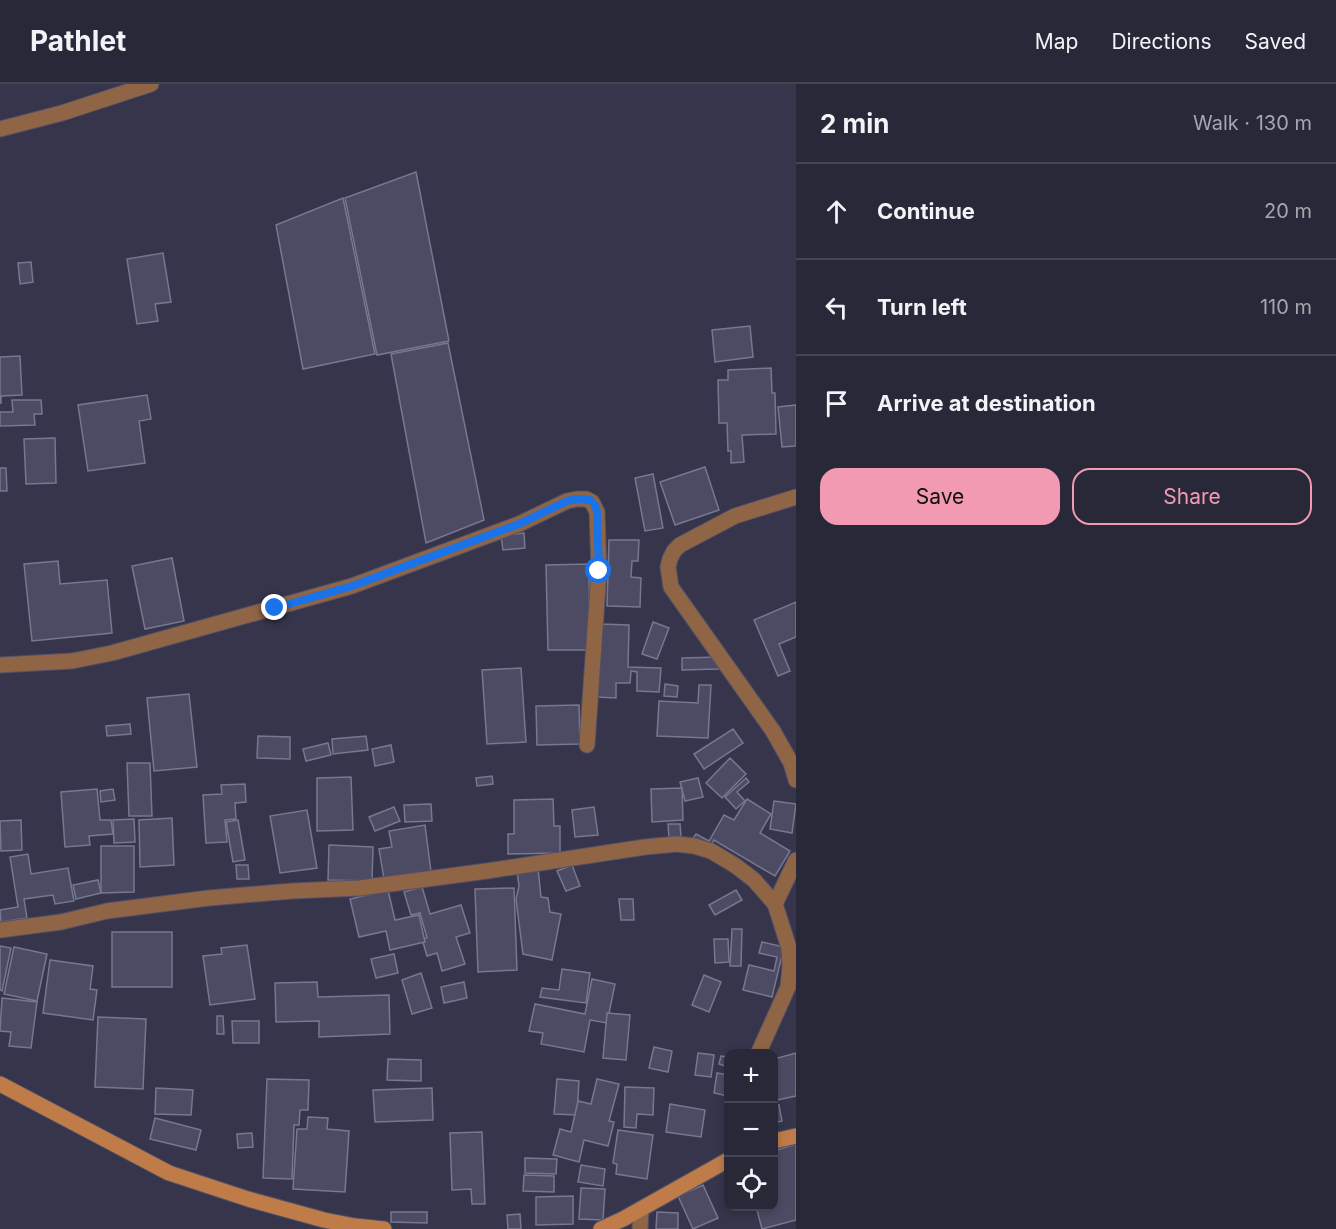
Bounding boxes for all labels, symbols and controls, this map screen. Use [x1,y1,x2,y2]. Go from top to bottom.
text: Pathlet [30,24,126,58]
text: Map [1035,29,1078,54]
text: Directions [1111,29,1212,54]
text: Saved [1245,29,1306,54]
text: 2 min [820,108,890,139]
text: Walk · 130 m [1193,111,1312,135]
icon: ahead [820,195,853,228]
text: Continue [877,198,975,224]
text: 20 m [1264,199,1312,223]
icon: left [820,291,853,324]
text: Turn left [877,294,967,320]
text: 110 m [1260,295,1312,319]
icon: arrive [820,387,853,420]
text: Arrive at destination [877,390,1096,416]
button: Save [820,468,1060,525]
button: Share [1072,468,1312,525]
route start [585,557,611,583]
route end [261,594,287,620]
map controls [724,1049,778,1211]
button: + [724,1049,778,1103]
button: − [724,1103,778,1157]
button: locate [724,1157,778,1211]

